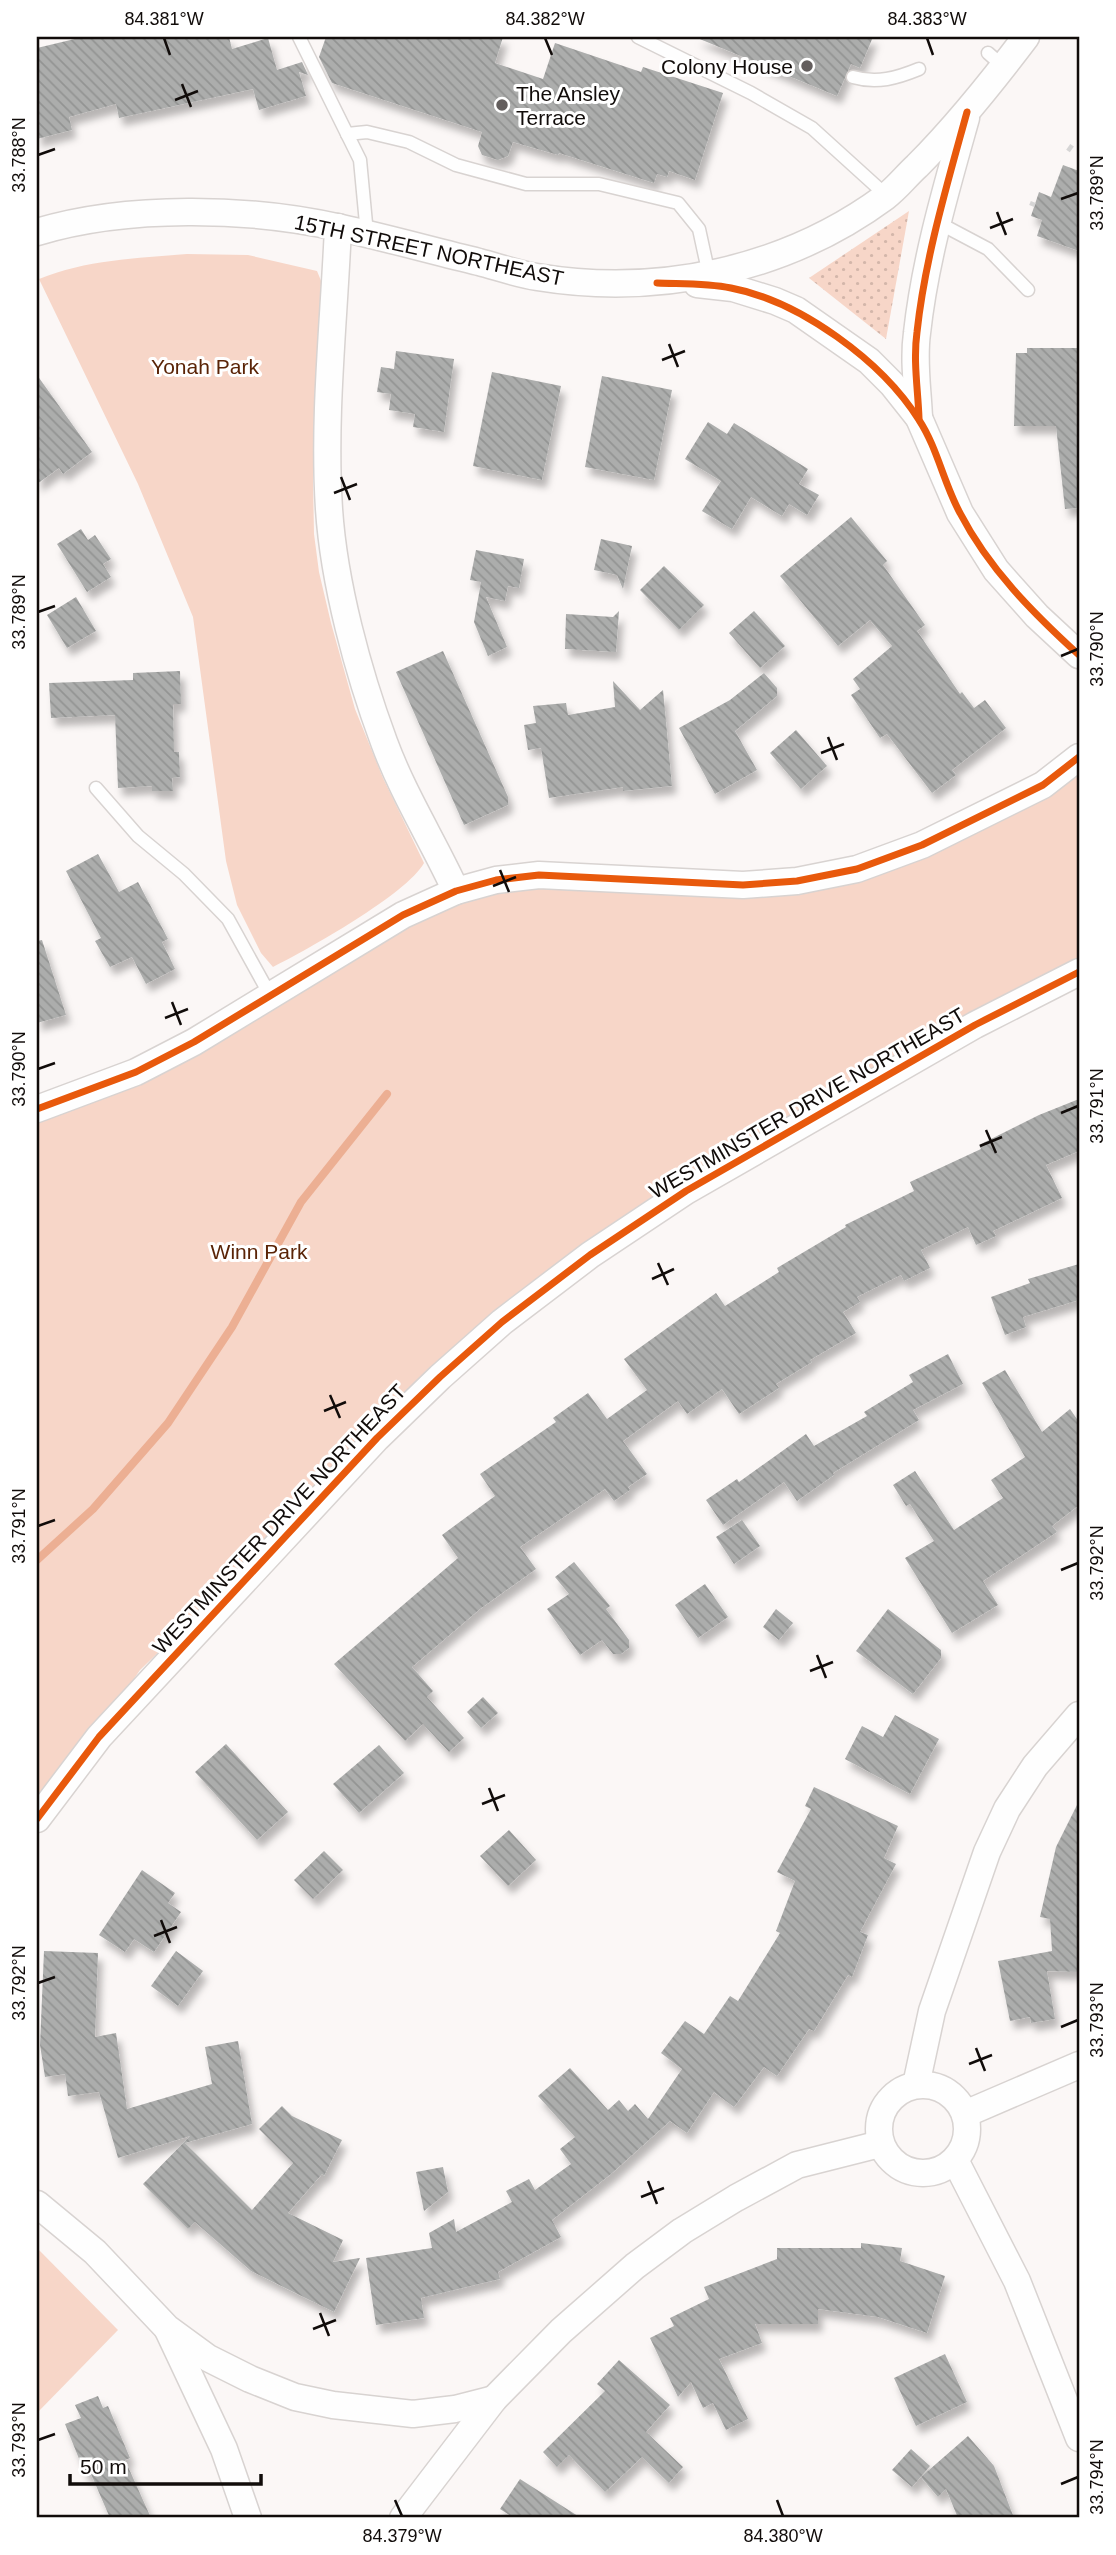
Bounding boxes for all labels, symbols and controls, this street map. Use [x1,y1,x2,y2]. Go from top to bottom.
text: 84.381°W [124,9,204,29]
text: 84.382°W [505,9,585,29]
text: 84.383°W [887,9,967,29]
place label: Colony House [661,55,793,78]
marker: Colony House [799,58,815,74]
place label: The Ansley Terrace [516,82,620,129]
marker: The Ansley Terrace [494,97,510,113]
text: 33.788°N [9,117,29,193]
text: 33.789°N [1087,155,1107,231]
street label: 15TH STREET NORTHEAST [292,210,566,290]
park label: Yonah Park [151,355,259,378]
text: 33.789°N [9,574,29,650]
text: 33.790°N [1087,611,1107,687]
street label: WESTMINSTER DRIVE NORTHEAST [645,1003,969,1203]
text: 33.790°N [9,1031,29,1107]
text: 33.791°N [1087,1068,1107,1144]
park label: Winn Park [211,1240,308,1263]
street label: WESTMINSTER DRIVE NORTHEAST [148,1379,410,1659]
text: 33.791°N [9,1488,29,1564]
text: 33.792°N [1087,1525,1107,1601]
text: 33.792°N [9,1945,29,2021]
text: 33.793°N [1087,1982,1107,2058]
text: 33.793°N [9,2402,29,2478]
text: 33.794°N [1087,2439,1107,2515]
scale bar [70,2443,261,2487]
text: 50 m [80,2455,127,2478]
text: 84.379°W [362,2526,442,2546]
text: 84.380°W [743,2526,823,2546]

